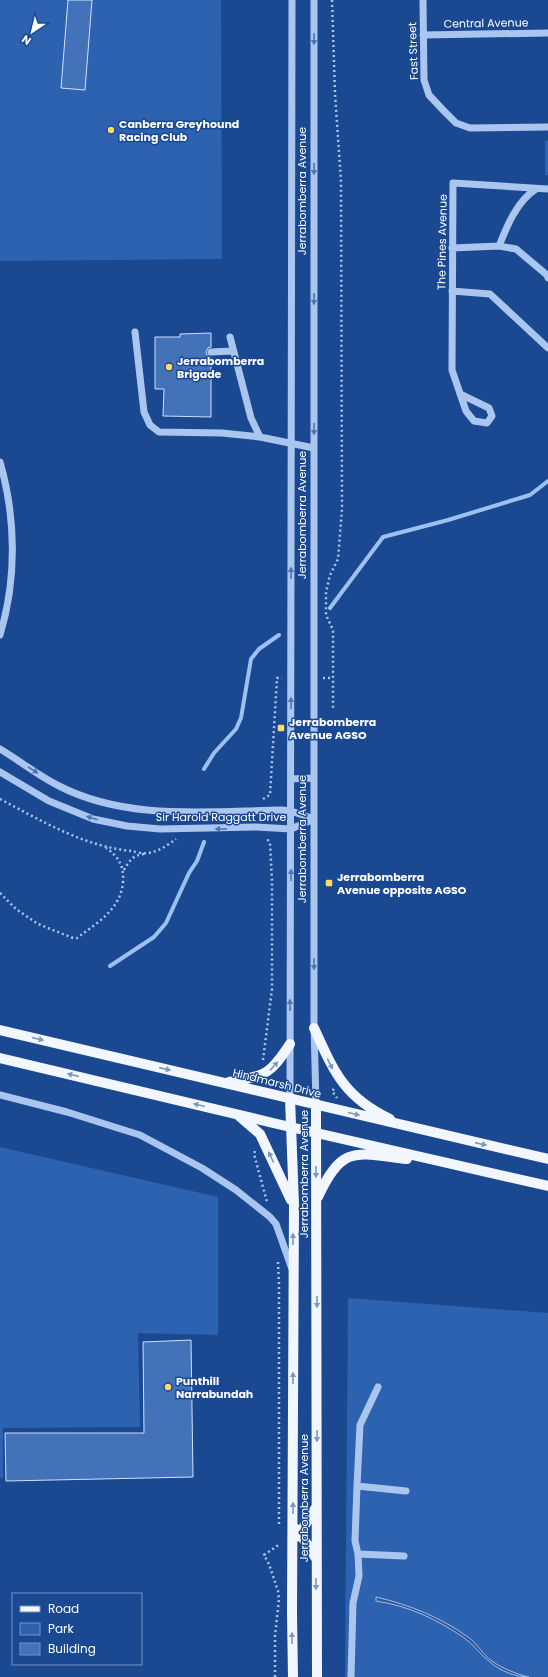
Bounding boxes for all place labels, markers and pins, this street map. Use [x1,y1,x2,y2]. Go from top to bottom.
place label: Canberra Greyhound Racing Club [119,116,239,145]
marker: Canberra Greyhound Racing Club [106,125,116,135]
place label: Jerrabomberra Brigade [177,353,264,382]
marker: Jerrabomberra Brigade [164,362,174,372]
place label: Jerrabomberra Avenue AGSO [289,714,376,743]
marker: Jerrabomberra Avenue AGSO [276,723,286,733]
place label: Jerrabomberra Avenue opposite AGSO [337,869,467,898]
marker: Jerrabomberra Avenue opposite AGSO [324,878,334,888]
place label: Punthill Narrabundah [176,1373,253,1402]
marker: Punthill Narrabundah [163,1382,173,1392]

